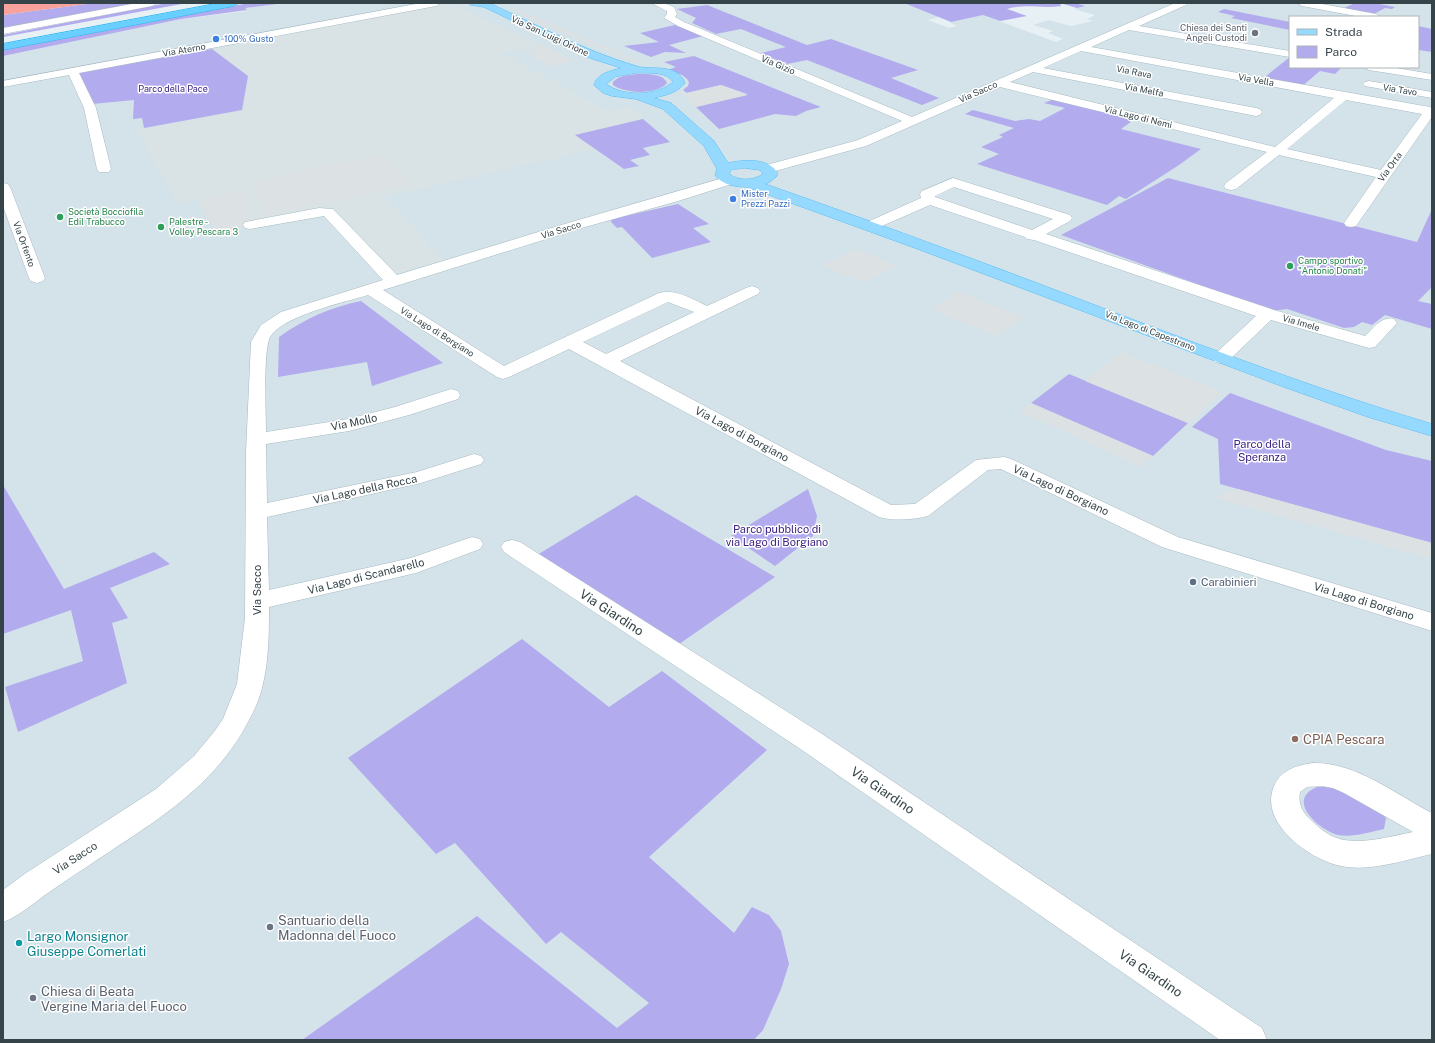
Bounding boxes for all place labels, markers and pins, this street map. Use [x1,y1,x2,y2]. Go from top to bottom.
place label: Chiesa dei Santi Angeli Custodi [1180,22,1247,43]
marker: Chiesa dei Santi Angeli Custodi [1250,28,1260,38]
place label: 100% Gusto [224,33,274,44]
marker: 100% Gusto [211,34,221,44]
place label: Mister Prezzi Pazzi [741,188,790,209]
marker: Mister Prezzi Pazzi [728,194,738,204]
place label: Società Bocciofila Edil Trabucco [68,206,143,227]
marker: Società Bocciofila Edil Trabucco [55,212,65,222]
place label: Palestre - Volley Pescara 3 [169,216,238,237]
marker: Palestre - Volley Pescara 3 [156,222,166,232]
place label: Campo sportivo "Antonio Donati" [1298,255,1367,276]
marker: Campo sportivo "Antonio Donati" [1285,261,1295,271]
place label: Carabinieri [1201,576,1256,588]
marker: Carabinieri [1188,577,1198,587]
place label: CPIA Pescara [1303,732,1385,747]
marker: CPIA Pescara [1290,734,1300,744]
place label: Santuario della Madonna del Fuoco [278,913,396,943]
marker: Santuario della Madonna del Fuoco [265,922,275,932]
place label: Largo Monsignor Giuseppe Comerlati [27,929,146,959]
marker: Largo Monsignor Giuseppe Comerlati [14,938,24,948]
place label: Chiesa di Beata Vergine Maria del Fuoco [41,984,187,1014]
marker: Chiesa di Beata Vergine Maria del Fuoco [28,993,38,1003]

